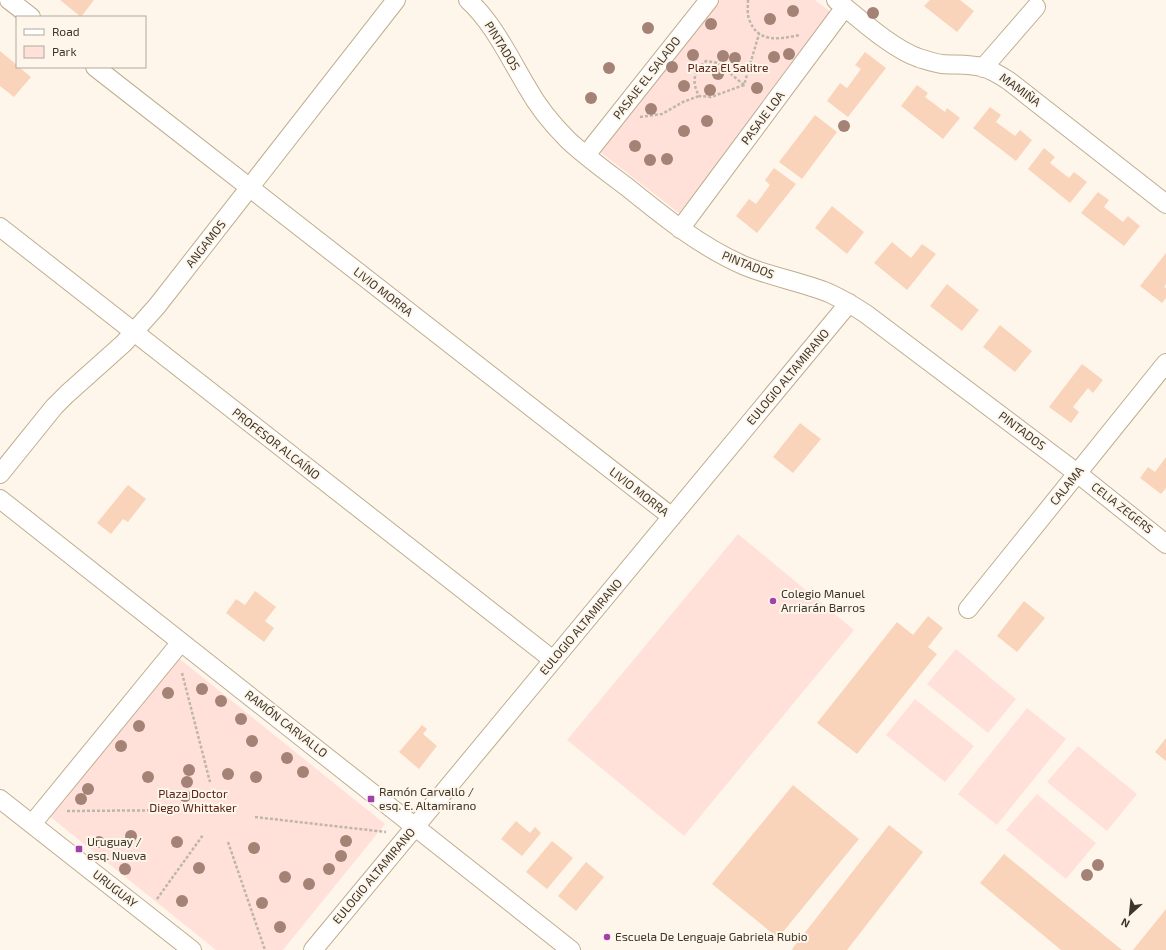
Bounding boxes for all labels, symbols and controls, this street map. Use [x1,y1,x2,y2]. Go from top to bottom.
legend [16,16,146,68]
street label: PINTADOS [482,18,524,73]
text: Road [52,24,80,38]
street label: PASAJE EL SALADO [610,33,683,121]
text: Park [52,44,77,58]
park label: Plaza El Salitre [688,60,768,74]
street label: MAMIÑA [997,70,1044,109]
street label: PASAJE LOA [738,88,787,147]
street label: ANGAMOS [182,217,228,270]
street label: PINTADOS [720,247,777,281]
street label: LIVIO MORRA [351,264,416,319]
street label: EULOGIO ALTAMIRANO [743,326,831,427]
street label: PROFESOR ALCAÍNO [230,405,323,482]
street label: PINTADOS [996,408,1049,453]
street label: CALAMA [1046,463,1086,508]
street label: LIVIO MORRA [607,464,672,519]
street label: CELIA ZEGERS [1089,479,1157,536]
street label: EULOGIO ALTAMIRANO [536,576,624,677]
place label: Colegio Manuel Arriarán Barros [781,586,865,614]
marker: Colegio Manuel Arriarán Barros [768,596,778,606]
street label: RAMÓN CARVALLO [243,687,331,760]
place label: Ramón Carvallo / esq. E. Altamirano [379,784,477,812]
park label: Plaza Doctor Diego Whittaker [149,786,237,814]
marker: Ramón Carvallo / esq. E. Altamirano [366,794,376,804]
street label: EULOGIO ALTAMIRANO [329,825,417,926]
place label: Uruguay / esq. Nueva [87,834,146,862]
marker: Uruguay / esq. Nueva [74,844,84,854]
street label: URUGUAY [91,867,141,910]
north arrow [1110,894,1150,934]
text: N [1119,916,1132,931]
place label: Escuela De Lenguaje Gabriela Rubio [615,929,808,944]
marker: Escuela De Lenguaje Gabriela Rubio [602,932,612,942]

